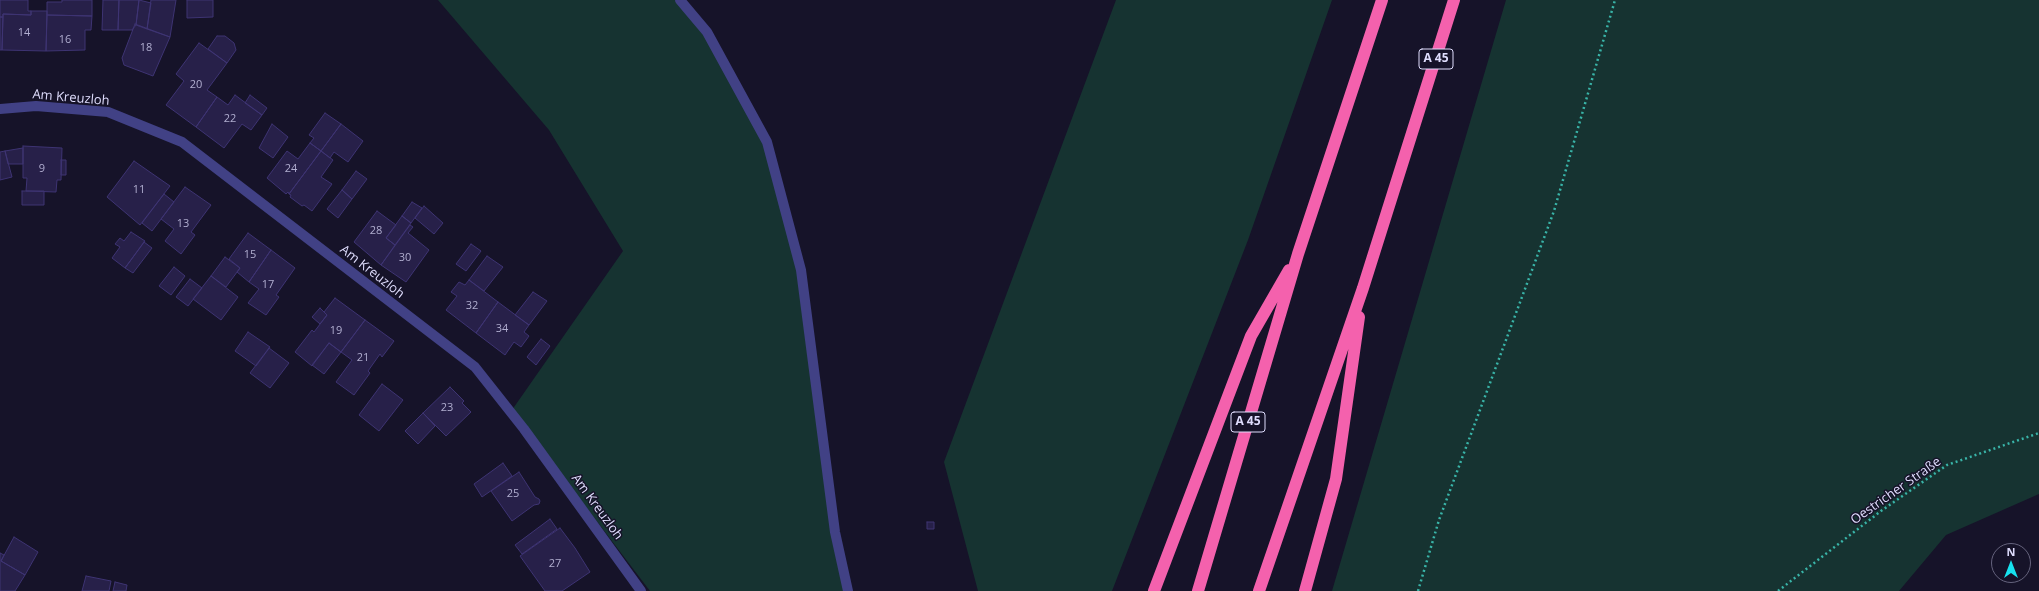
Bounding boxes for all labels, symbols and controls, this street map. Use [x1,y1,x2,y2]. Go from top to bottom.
house number: 14 [18,26,30,40]
house number: 16 [59,33,71,47]
house number: 18 [140,41,152,55]
road number: A 45 [1419,49,1453,69]
house number: 20 [190,78,202,92]
street label: Am Kreuzloh [32,87,110,109]
house number: 22 [224,112,236,126]
house number: 9 [39,162,45,176]
house number: 24 [285,162,297,176]
house number: 11 [133,183,145,197]
house number: 13 [177,217,189,231]
house number: 28 [370,224,382,238]
street label: Am Kreuzloh [337,242,407,302]
house number: 15 [244,248,256,262]
house number: 30 [399,251,411,265]
house number: 17 [262,278,274,292]
house number: 32 [466,299,478,313]
house number: 34 [496,322,508,336]
house number: 19 [330,324,342,338]
house number: 21 [357,351,369,365]
house number: 23 [441,401,453,415]
road number: A 45 [1231,412,1265,432]
street label: Oestricher Straße [1848,454,1944,528]
street label: Am Kreuzloh [568,471,626,543]
house number: 25 [507,487,519,501]
north arrow [1991,543,2031,583]
text: N [2007,544,2015,559]
house number: 27 [549,557,561,571]

